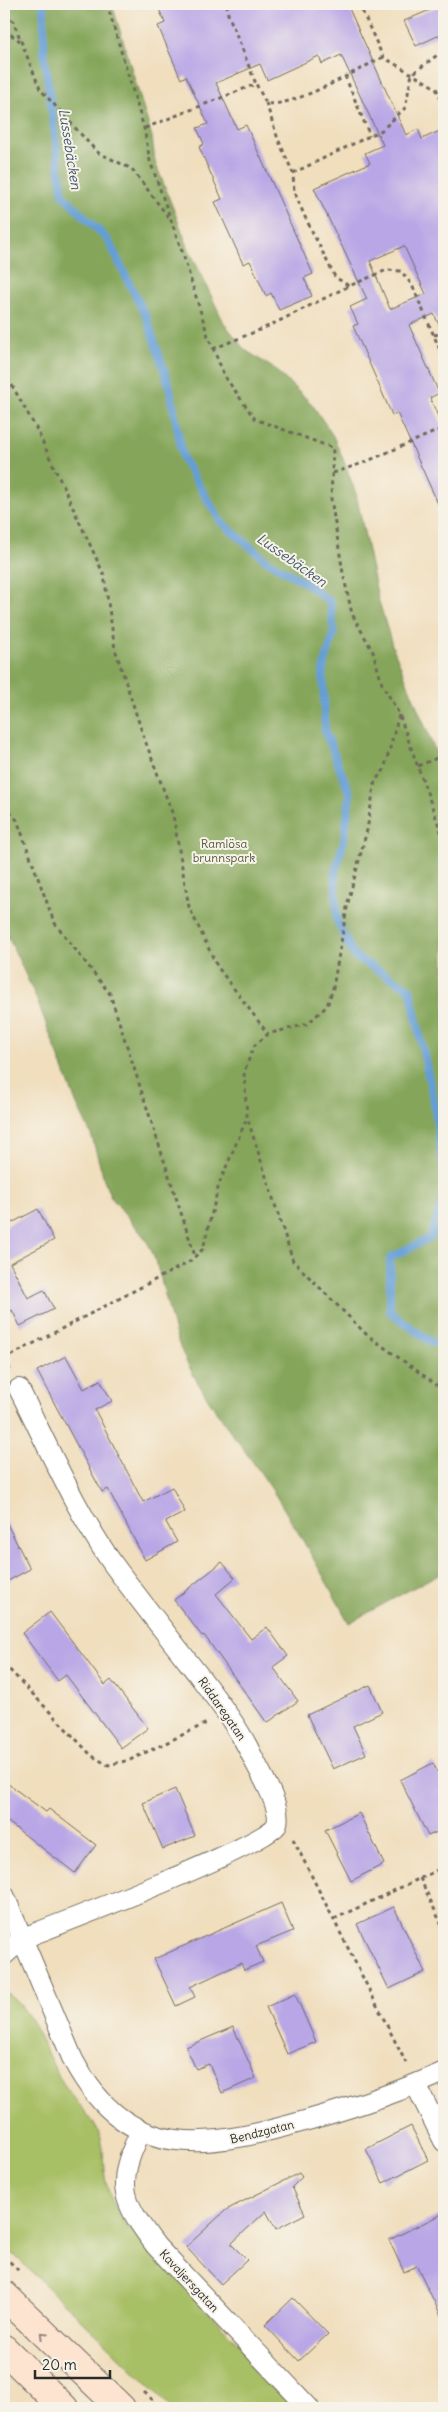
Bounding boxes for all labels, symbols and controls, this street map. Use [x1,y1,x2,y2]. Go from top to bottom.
water label: Lussebäcken [55,107,85,191]
water label: Lussebäcken [254,529,331,591]
park label: Ramlösa brunnspark [193,836,255,865]
street label: Riddaregatan [195,1674,250,1743]
street label: Bendzgatan [228,2116,295,2147]
street label: Kavaljersgatan [156,2246,222,2315]
one-way arrow [39,2331,48,2340]
scale bar [35,2347,110,2379]
text: 20 m [42,2355,77,2374]

